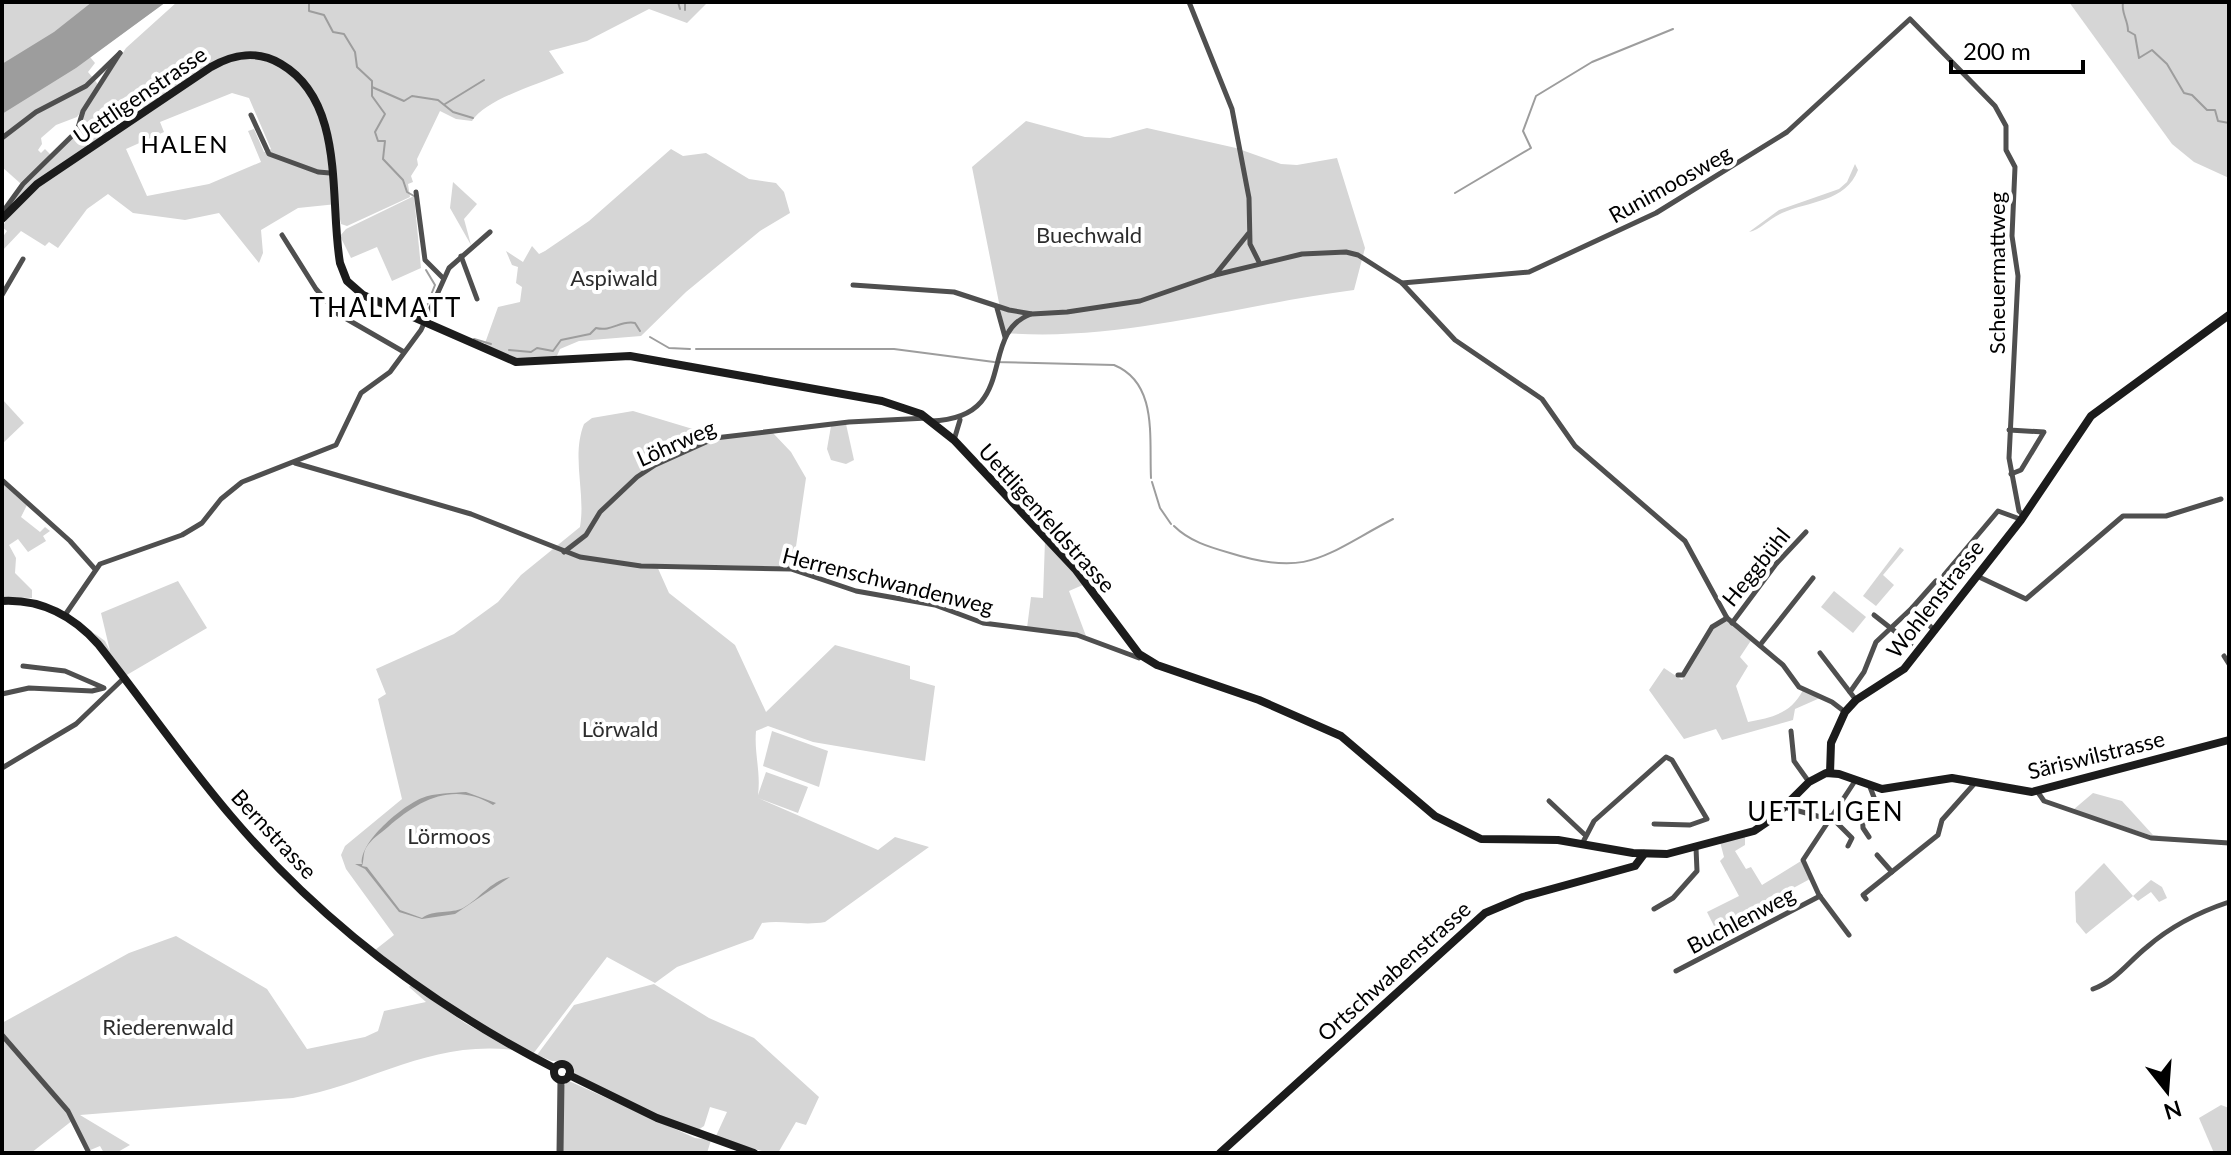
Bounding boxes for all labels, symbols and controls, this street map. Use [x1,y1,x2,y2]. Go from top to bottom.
scale bar [1951,24,2083,74]
text: 200 m [1963,36,2031,65]
street label: Uettligenstrasse [68,40,211,149]
district label: HALEN [140,129,230,158]
street label: Runimoosweg [1604,139,1736,228]
street label: Scheuermattweg [1983,192,2010,354]
park label: Buechwald [1036,221,1142,248]
park label: Aspiwald [570,264,658,291]
district label: THALMATT [310,291,462,323]
street label: Löhrweg [632,413,719,472]
street label: Uettligenfeldstrasse [973,438,1121,598]
street label: Heggbühl [1716,522,1795,611]
street label: Wohlenstrasse [1880,534,1989,663]
street label: Herrenschwandenweg [780,541,996,620]
park label: Lörwald [582,715,658,742]
street label: Säriswilstrasse [2025,724,2167,785]
street label: Bernstrasse [226,783,323,884]
district label: UETTLIGEN [1747,795,1905,827]
park label: Lörmoos [407,822,491,849]
street label: Buchlenweg [1682,880,1799,959]
street label: Ortschwabenstrasse [1312,895,1476,1046]
park label: Riederenwald [102,1013,234,1040]
north arrow [2127,1051,2207,1131]
text: N [2161,1095,2185,1126]

